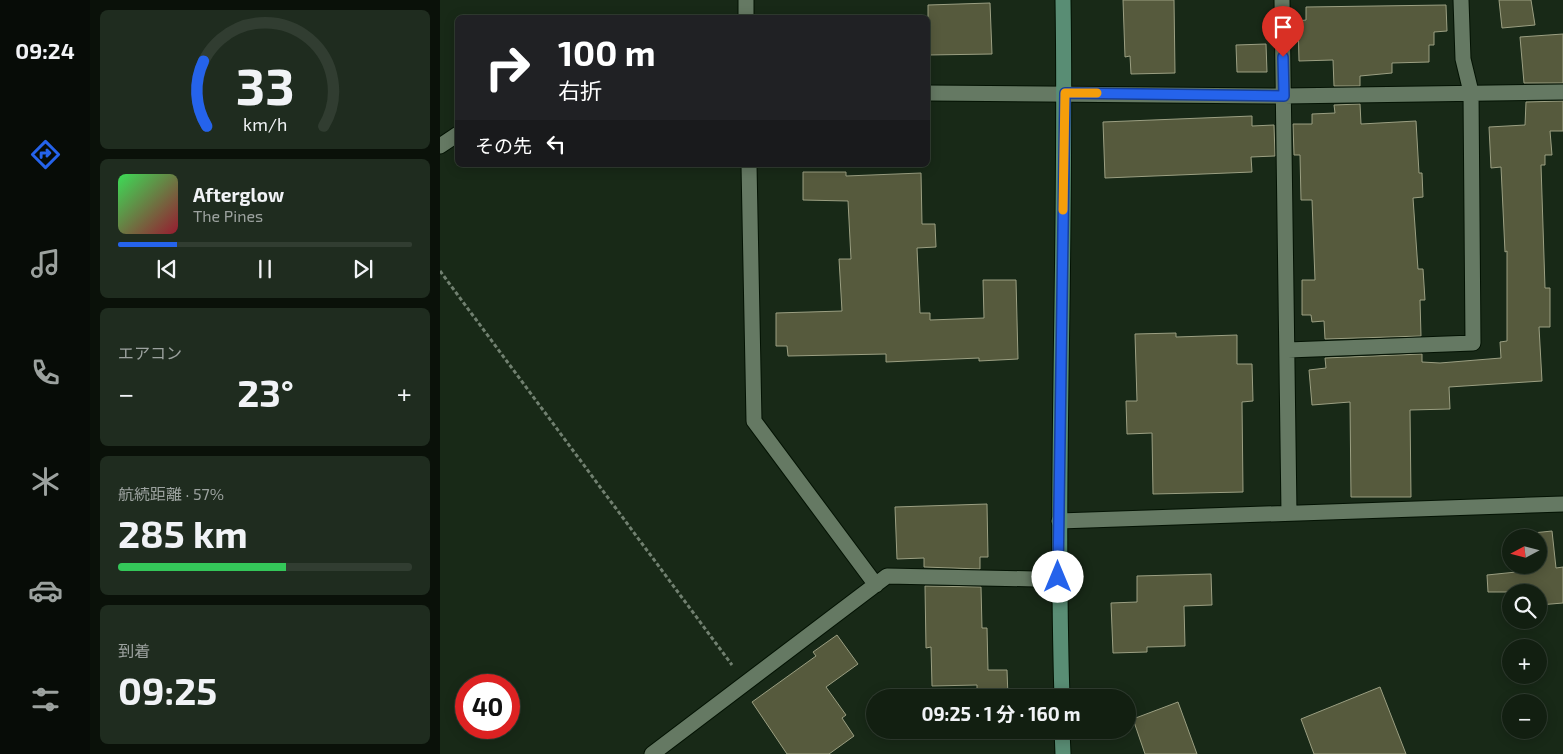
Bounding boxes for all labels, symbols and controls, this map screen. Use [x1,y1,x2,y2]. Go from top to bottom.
pin [1262,6,1304,57]
icon: arrive [1269,13,1297,41]
text: 100 m [558,31,656,73]
icon: right [475,35,540,100]
text: 09:24 [15,37,75,63]
text: 33 [236,53,294,115]
text: 右折 [558,77,602,103]
text: km/h [243,113,287,135]
icon: left [542,130,570,158]
text: その先 [475,134,532,157]
icon: directions [28,137,63,172]
text: Afterglow [193,183,284,206]
text: The Pines [193,206,263,225]
icon: music [28,246,63,281]
icon: previous [153,255,181,283]
icon: pause [251,255,279,283]
icon: next [349,255,377,283]
text: エアコン [118,343,182,362]
icon: phone [28,355,63,390]
text: 23° [237,369,294,415]
text: − [118,376,134,410]
text: + [397,376,412,410]
icon: climate [28,464,63,499]
text: 航続距離 · 57% [118,484,224,503]
text: 285 km [118,510,248,556]
north arrow [1502,529,1548,574]
map controls [1502,529,1547,739]
position arrow [1031,550,1083,602]
icon: car [28,573,63,608]
button: search [1502,584,1547,629]
button: + [1502,639,1547,684]
text: 到着 [118,641,150,660]
text: 09:25 [118,667,217,713]
speed limit sign: 40 [455,674,520,739]
icon: filters [28,682,63,717]
button: − [1502,694,1547,739]
text: 09:25 · 1 分 · 160 m [921,702,1081,725]

